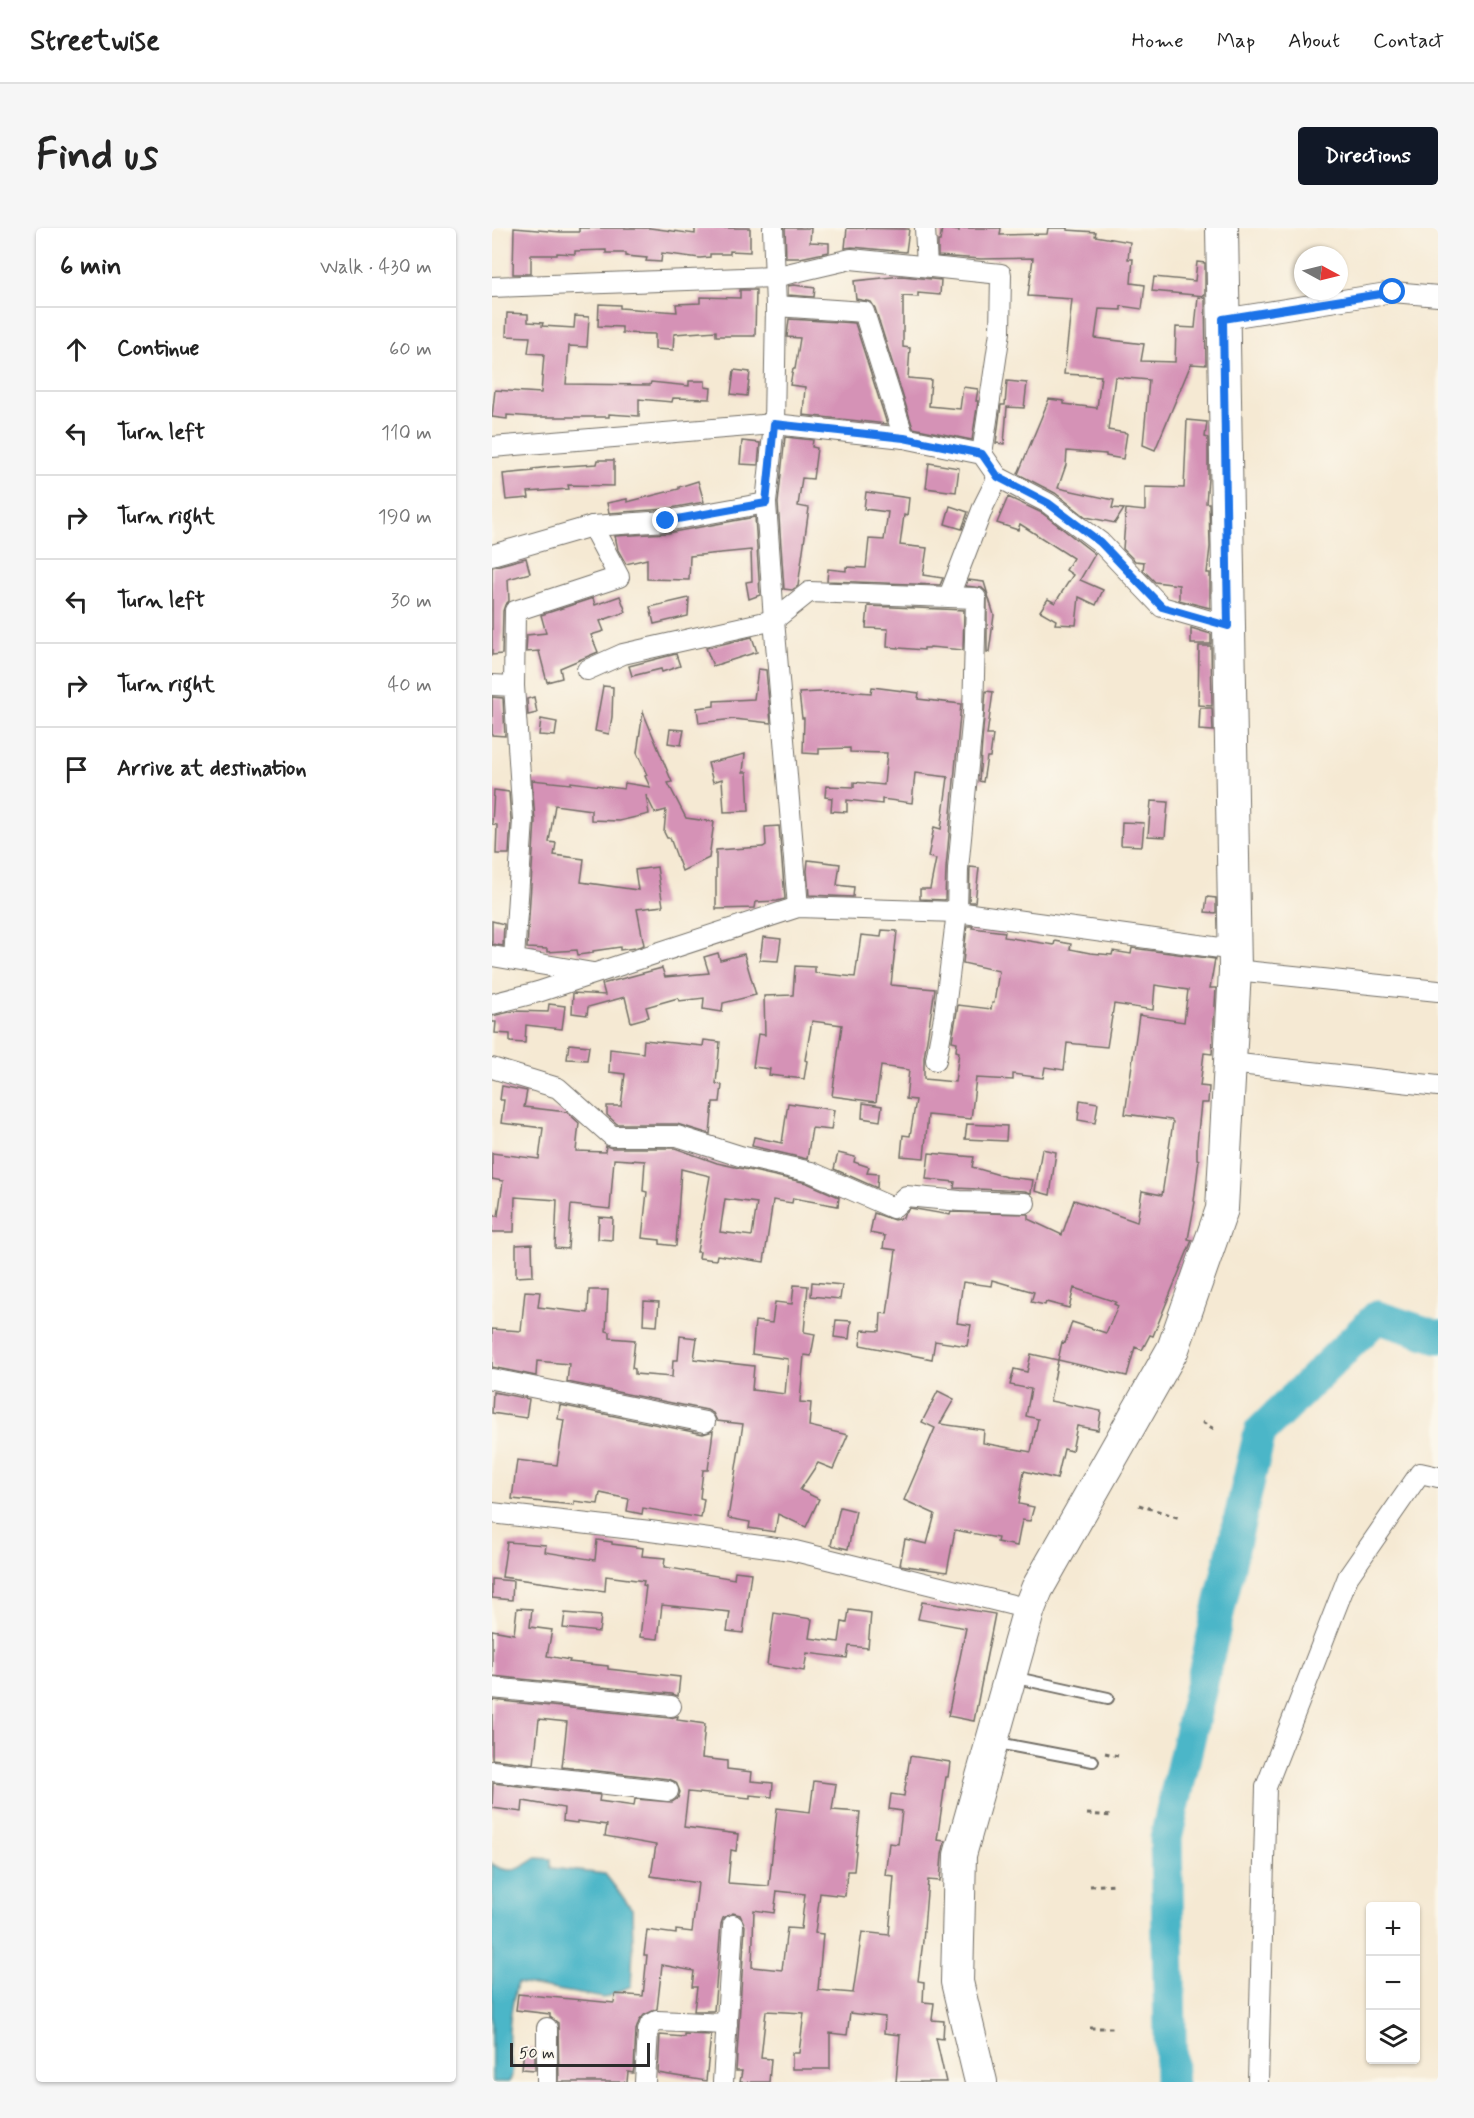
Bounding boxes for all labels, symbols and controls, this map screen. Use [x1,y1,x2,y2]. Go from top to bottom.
text: Streetwise [30,23,160,60]
text: Home [1132,27,1184,55]
text: Map [1217,27,1255,55]
text: About [1288,27,1340,55]
text: Contact [1373,27,1444,55]
button: Directions [1298,127,1438,185]
text: Find us [36,129,158,184]
north arrow [1294,246,1348,300]
text: 6 min [60,250,122,284]
text: Walk · 430 m [320,254,432,281]
route start [1379,278,1405,304]
icon: ahead [60,333,93,366]
text: Continue [117,335,199,363]
text: 60 m [389,336,432,363]
icon: left [60,417,93,450]
text: Turn left [117,419,205,447]
text: 110 m [381,420,432,447]
icon: right [60,501,93,534]
text: Turn right [117,503,215,531]
text: 190 m [378,504,432,531]
route end [652,507,678,533]
icon: left [60,585,93,618]
text: Turn left [117,587,205,615]
text: 30 m [390,588,432,615]
icon: right [60,669,93,702]
text: Turn right [117,671,215,699]
text: 40 m [388,672,432,699]
icon: arrive [60,753,93,786]
text: Arrive at destination [117,755,307,783]
map controls [1366,1902,1420,2064]
button: + [1366,1902,1420,1956]
button: − [1366,1956,1420,2010]
button: layers [1366,2010,1420,2064]
scale bar [510,2040,650,2068]
text: 50 m [519,2043,555,2064]

